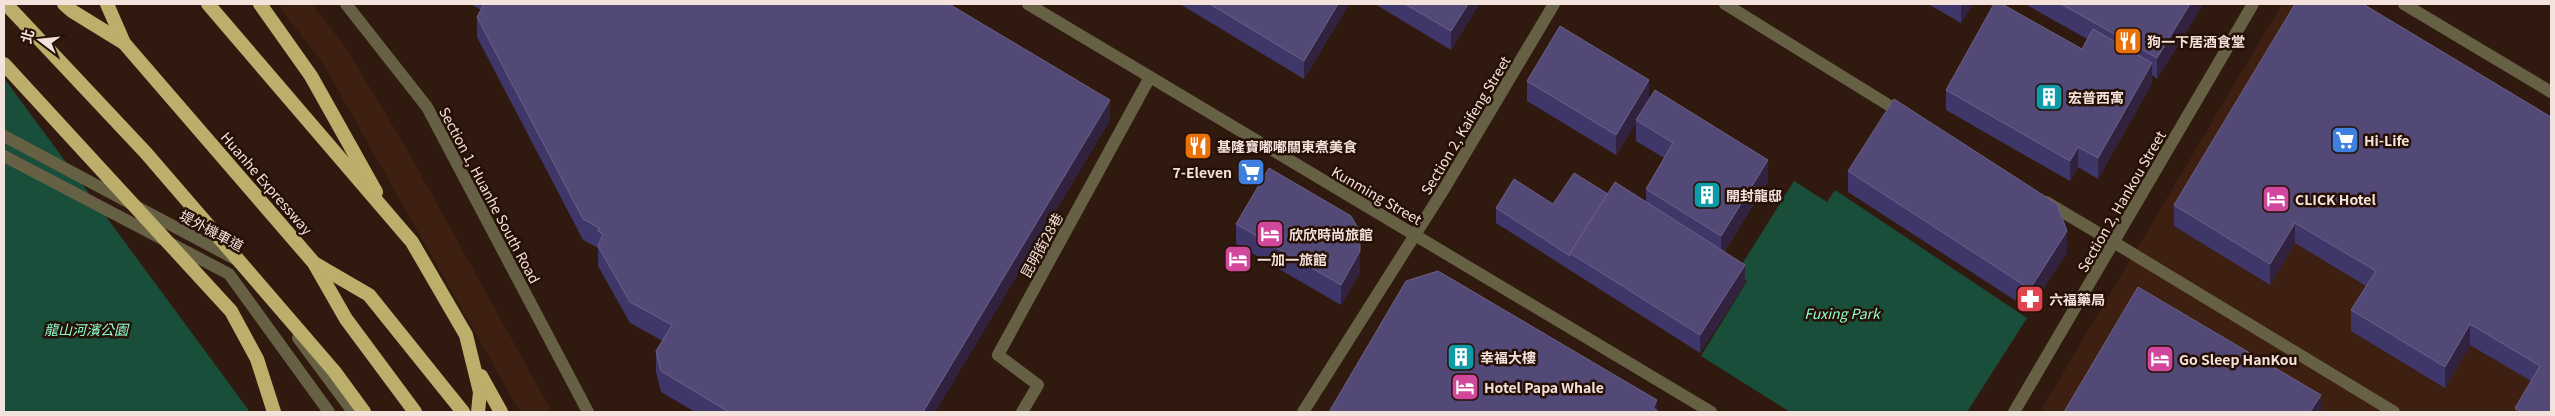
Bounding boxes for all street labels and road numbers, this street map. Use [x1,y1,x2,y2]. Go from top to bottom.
street label: Section 2, Kaifeng Street [1416,51,1515,198]
street label: Section 1, Huanhe South Road [435,103,545,287]
street label: Section 2, Hankou Street [2072,126,2170,275]
street label: Huanhe Expressway [217,127,318,239]
street label: Kunming Street [1328,161,1426,229]
street label: 堤外機車道 [176,205,248,255]
street label: 昆明街28巷 [1015,209,1067,281]

